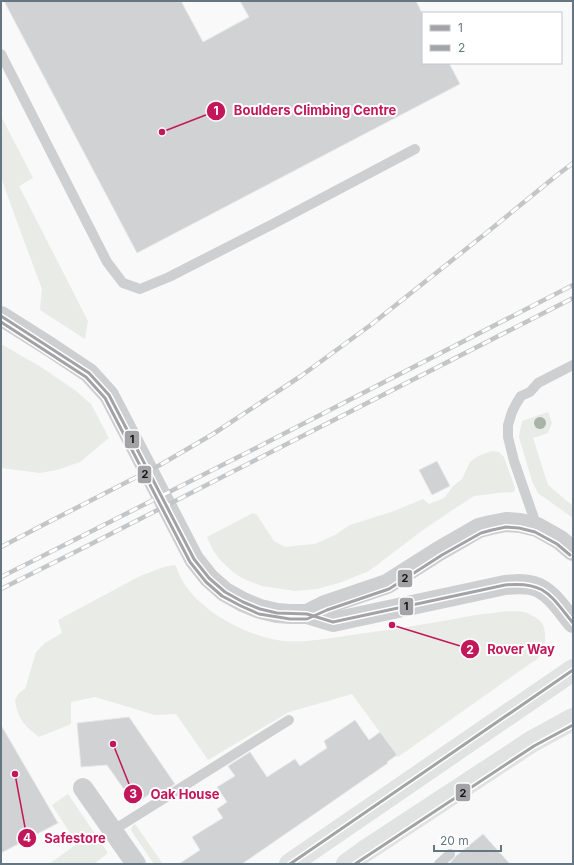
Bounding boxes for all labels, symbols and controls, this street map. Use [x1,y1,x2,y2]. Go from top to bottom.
legend [422,12,562,64]
text: 1 [458,20,463,35]
text: 2 [458,40,465,55]
callout: Boulders Climbing Centre [206,98,404,123]
text: Boulders Climbing Centre [234,102,396,118]
text: 1 [213,103,219,118]
line badge: 1 [124,430,140,449]
text: 1 [130,432,135,446]
line badge: 2 [137,465,152,484]
text: 2 [142,467,149,481]
line badge: 2 [397,569,413,588]
text: 2 [402,571,409,585]
line badge: 1 [399,597,414,616]
text: 1 [404,599,409,613]
callout: Rover Way [460,637,563,662]
text: Rover Way [487,641,555,657]
text: 2 [466,642,474,657]
callout: Oak House [123,782,228,807]
line badge: 2 [455,783,471,802]
text: 3 [129,786,137,801]
text: Oak House [151,786,220,802]
text: 2 [460,786,467,800]
callout: Safestore [17,826,114,851]
scale bar [434,827,501,853]
text: 4 [23,830,31,845]
text: Safestore [44,830,106,846]
text: 20 m [440,833,469,848]

